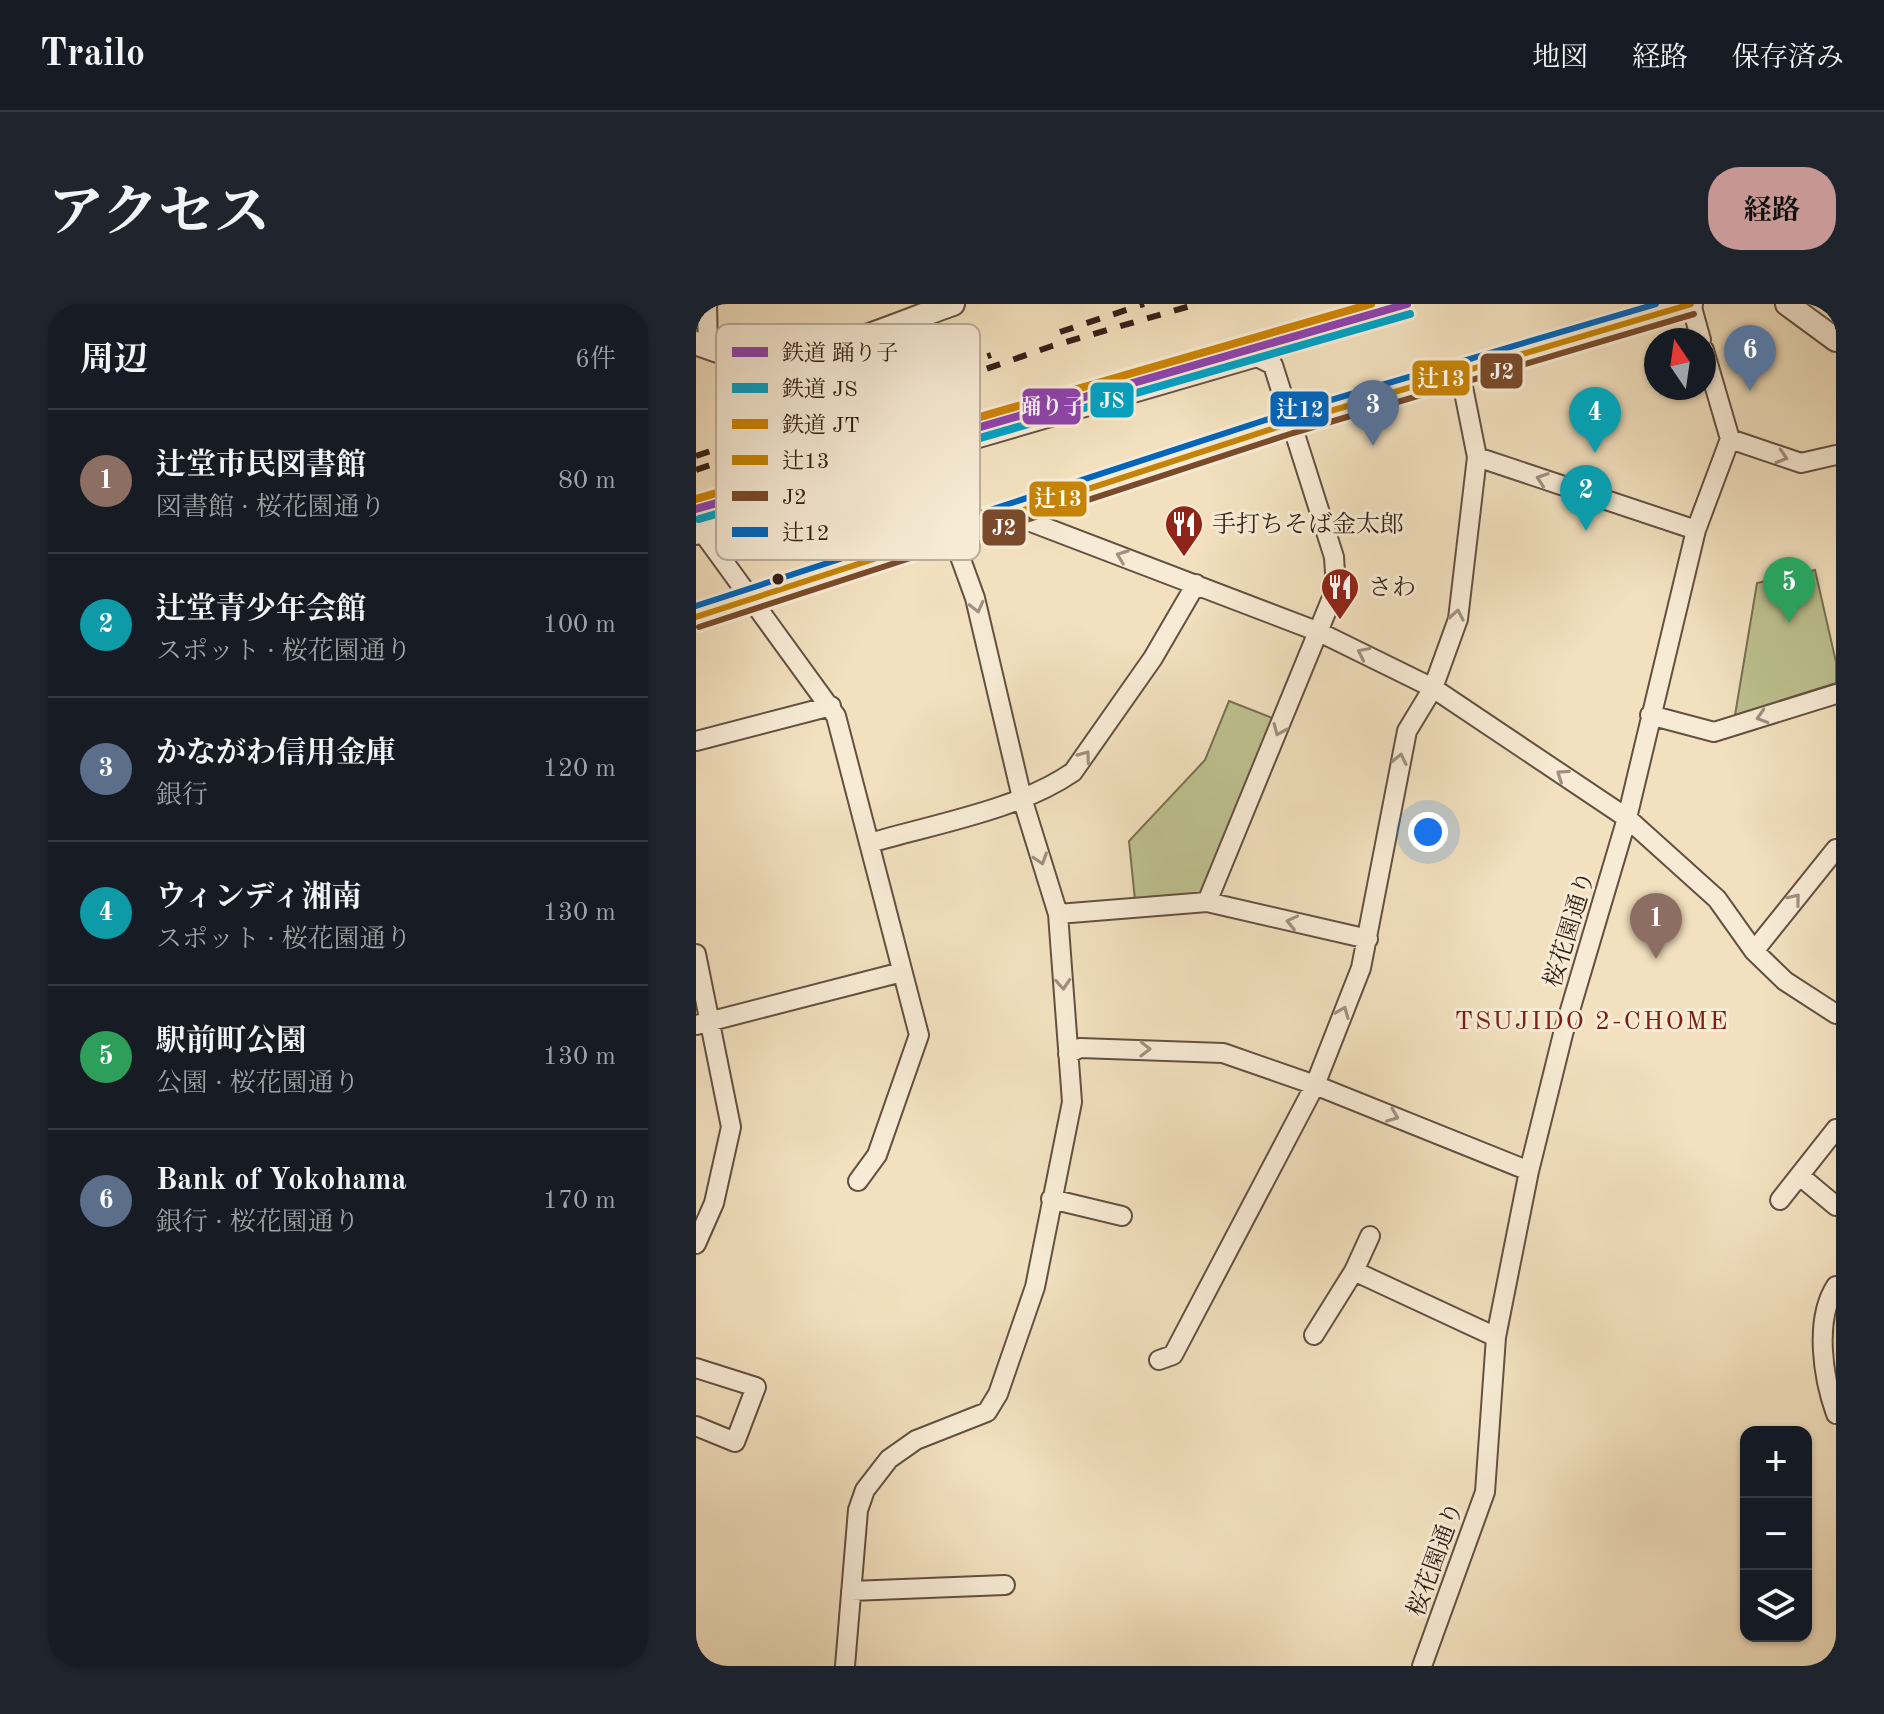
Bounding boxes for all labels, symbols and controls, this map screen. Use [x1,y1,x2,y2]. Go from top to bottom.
text: Trailo [40,36,145,74]
text: 地図 [1532,45,1588,73]
text: 経路 [1632,45,1688,73]
text: 保存済み [1732,45,1844,73]
button: 経路 [1708,167,1836,250]
text: アクセス [48,187,270,243]
legend [716,324,980,560]
pin: 6 [1724,325,1776,391]
north arrow [1644,328,1716,400]
text: 鉄道 踊り子 [782,341,898,365]
text: 周辺 [80,344,148,378]
text: 6件 [575,347,616,373]
line badge: J2 [1479,352,1524,390]
line badge: 辻13 [1411,359,1471,397]
text: J2 [1490,362,1514,384]
text: 辻13 [1417,366,1465,391]
text: 鉄道 JS [782,377,858,401]
pin: 3 [1347,380,1399,446]
line badge: JS [1089,381,1135,419]
line badge: 踊り子 [1021,387,1082,426]
pin: 4 [1569,387,1621,453]
line badge: 辻12 [1269,390,1330,428]
text: JS [1099,391,1125,413]
text: 踊り子 [1019,395,1085,419]
text: 辻12 [1276,397,1324,422]
text: 鉄道 JT [782,413,860,437]
one-way arrow [1775,448,1789,464]
text: 辻13 [782,449,830,473]
text: 辻堂市民図書館 [156,451,366,481]
pin: 2 [1560,465,1612,531]
text: 1 [98,468,114,494]
text: 80 m [558,468,616,494]
one-way arrow [1536,472,1550,488]
line badge: 辻13 [1028,480,1088,518]
text: 辻13 [1034,486,1082,511]
text: J2 [782,487,807,509]
text: 図書館 · 桜花園通り [156,495,386,521]
restaurant icon: 手打ちそば金太郎 [1163,503,1205,558]
line badge: J2 [981,508,1027,547]
place label: 手打ちそば金太郎 [1212,511,1404,538]
text: J2 [992,518,1016,540]
text: 辻12 [782,521,830,545]
one-way arrow [1116,549,1130,566]
pin: 5 [1763,557,1815,623]
restaurant icon: さわ [1319,566,1361,621]
unlabelled marker [770,571,786,587]
place label: さわ [1368,576,1416,601]
text: 辻堂青少年会館 [156,595,366,625]
one-way arrow [967,600,984,613]
one-way arrow [1448,608,1465,621]
text: 2 [98,612,114,638]
text: 100 m [543,612,616,638]
text: スポット · 桜花園通り [156,639,412,665]
one-way arrow [1356,648,1371,663]
one-way arrow [1755,708,1769,724]
one-way arrow [1272,722,1288,736]
text: かながわ信用金庫 [156,739,396,769]
one-way arrow [1075,751,1090,765]
one-way arrow [1391,753,1408,767]
text: 3 [98,756,114,782]
text: 120 m [543,756,616,782]
one-way arrow [1557,770,1571,785]
text: 銀行 [156,783,208,809]
your location [1408,812,1448,852]
one-way arrow [1032,851,1048,865]
street label: 桜花園通り [1539,868,1600,990]
text: ウィンディ湘南 [156,883,362,913]
pin: 1 [1630,893,1682,959]
one-way arrow [1785,893,1799,908]
text: 4 [98,900,114,926]
text: 130 m [543,900,616,926]
one-way arrow [1286,914,1299,931]
text: スポット · 桜花園通り [156,927,412,953]
one-way arrow [1054,978,1071,991]
one-way arrow [1333,1006,1350,1020]
district label: TSUJIDO 2-CHOME [1455,1009,1729,1035]
text: 駅前町公園 [156,1027,306,1057]
one-way arrow [1139,1041,1152,1058]
text: 5 [98,1044,114,1070]
text: 130 m [543,1044,616,1070]
text: 公園 · 桜花園通り [156,1071,360,1097]
one-way arrow [1385,1107,1399,1123]
text: Bank of Yokohama [156,1166,407,1196]
text: 6 [98,1188,114,1214]
text: 170 m [543,1188,616,1214]
text: 銀行 · 桜花園通り [156,1210,360,1236]
map controls [1740,1426,1812,1642]
button: + [1740,1426,1812,1498]
street label: 桜花園通り [1402,1498,1469,1620]
button: − [1740,1498,1812,1570]
button: layers [1740,1570,1812,1642]

